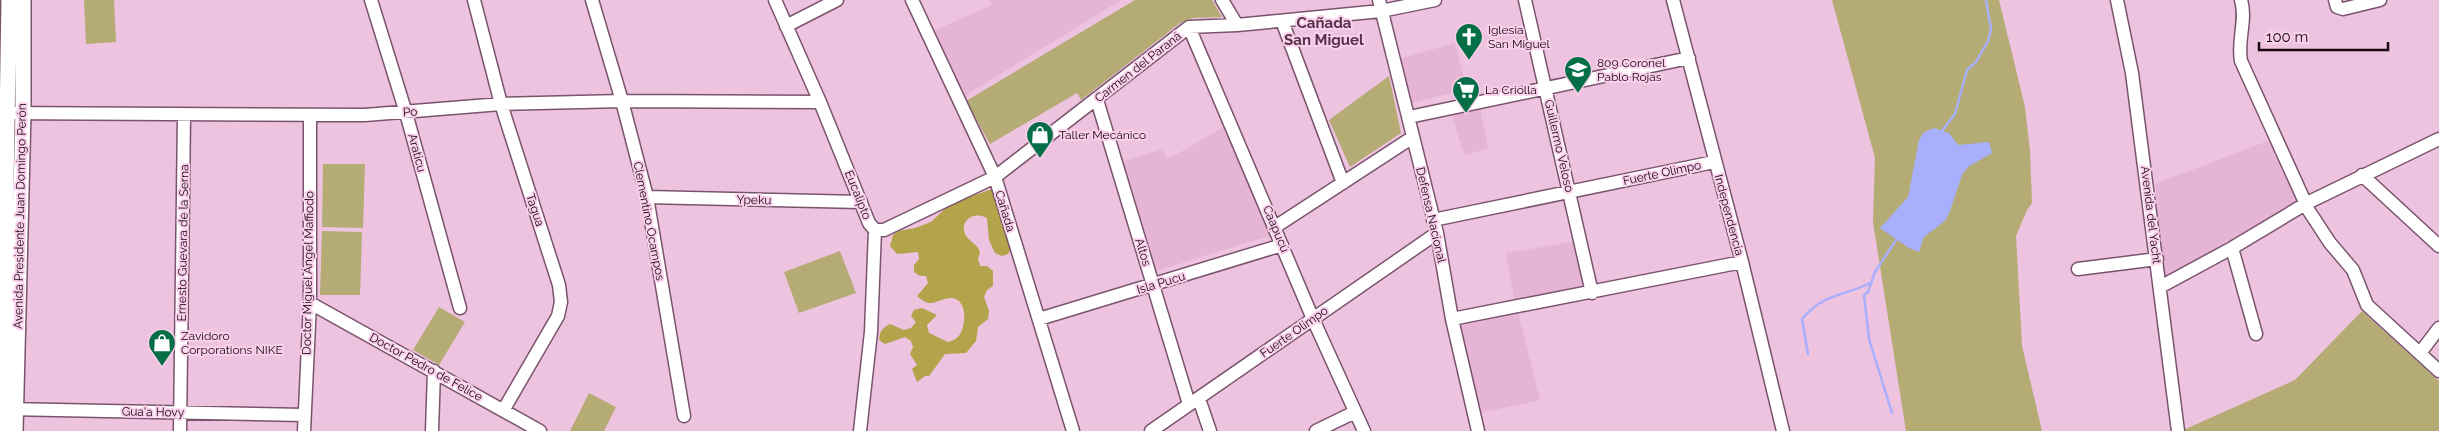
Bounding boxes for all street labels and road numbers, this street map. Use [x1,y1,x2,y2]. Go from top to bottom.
street label: Carmen del Paraná [1092,29,1184,105]
street label: Guillermo Veloso [1542,98,1576,194]
street label: Avenida Presidente Juan Domingo Perón [11,103,29,329]
street label: Po [402,104,418,120]
street label: Araticu [405,132,429,174]
street label: Fuerte Olimpo [1622,158,1702,188]
street label: Clementino Ocampos [631,160,667,282]
street label: Ernesto Guevara de la Serna [175,164,191,322]
street label: Avenida del Yacht [2138,165,2164,265]
street label: Defensa Nacional [1413,166,1449,265]
street label: Eucalipto [842,168,874,222]
street label: Independencia [1711,173,1747,257]
street label: Cañada [992,189,1018,233]
street label: Doctor Miguel Ángel Maffiodo [300,191,316,355]
street label: Tagua [523,192,547,228]
street label: Ypeku [736,193,772,207]
street label: Caapucú [1260,203,1292,255]
street label: Altos [1132,236,1154,268]
street label: Isla Pucu [1135,269,1187,297]
street label: Fuerte Olimpo [1257,303,1331,361]
street label: Doctor Pedro de Felice [367,330,485,404]
street label: Gua'a Hovy [122,404,185,420]

